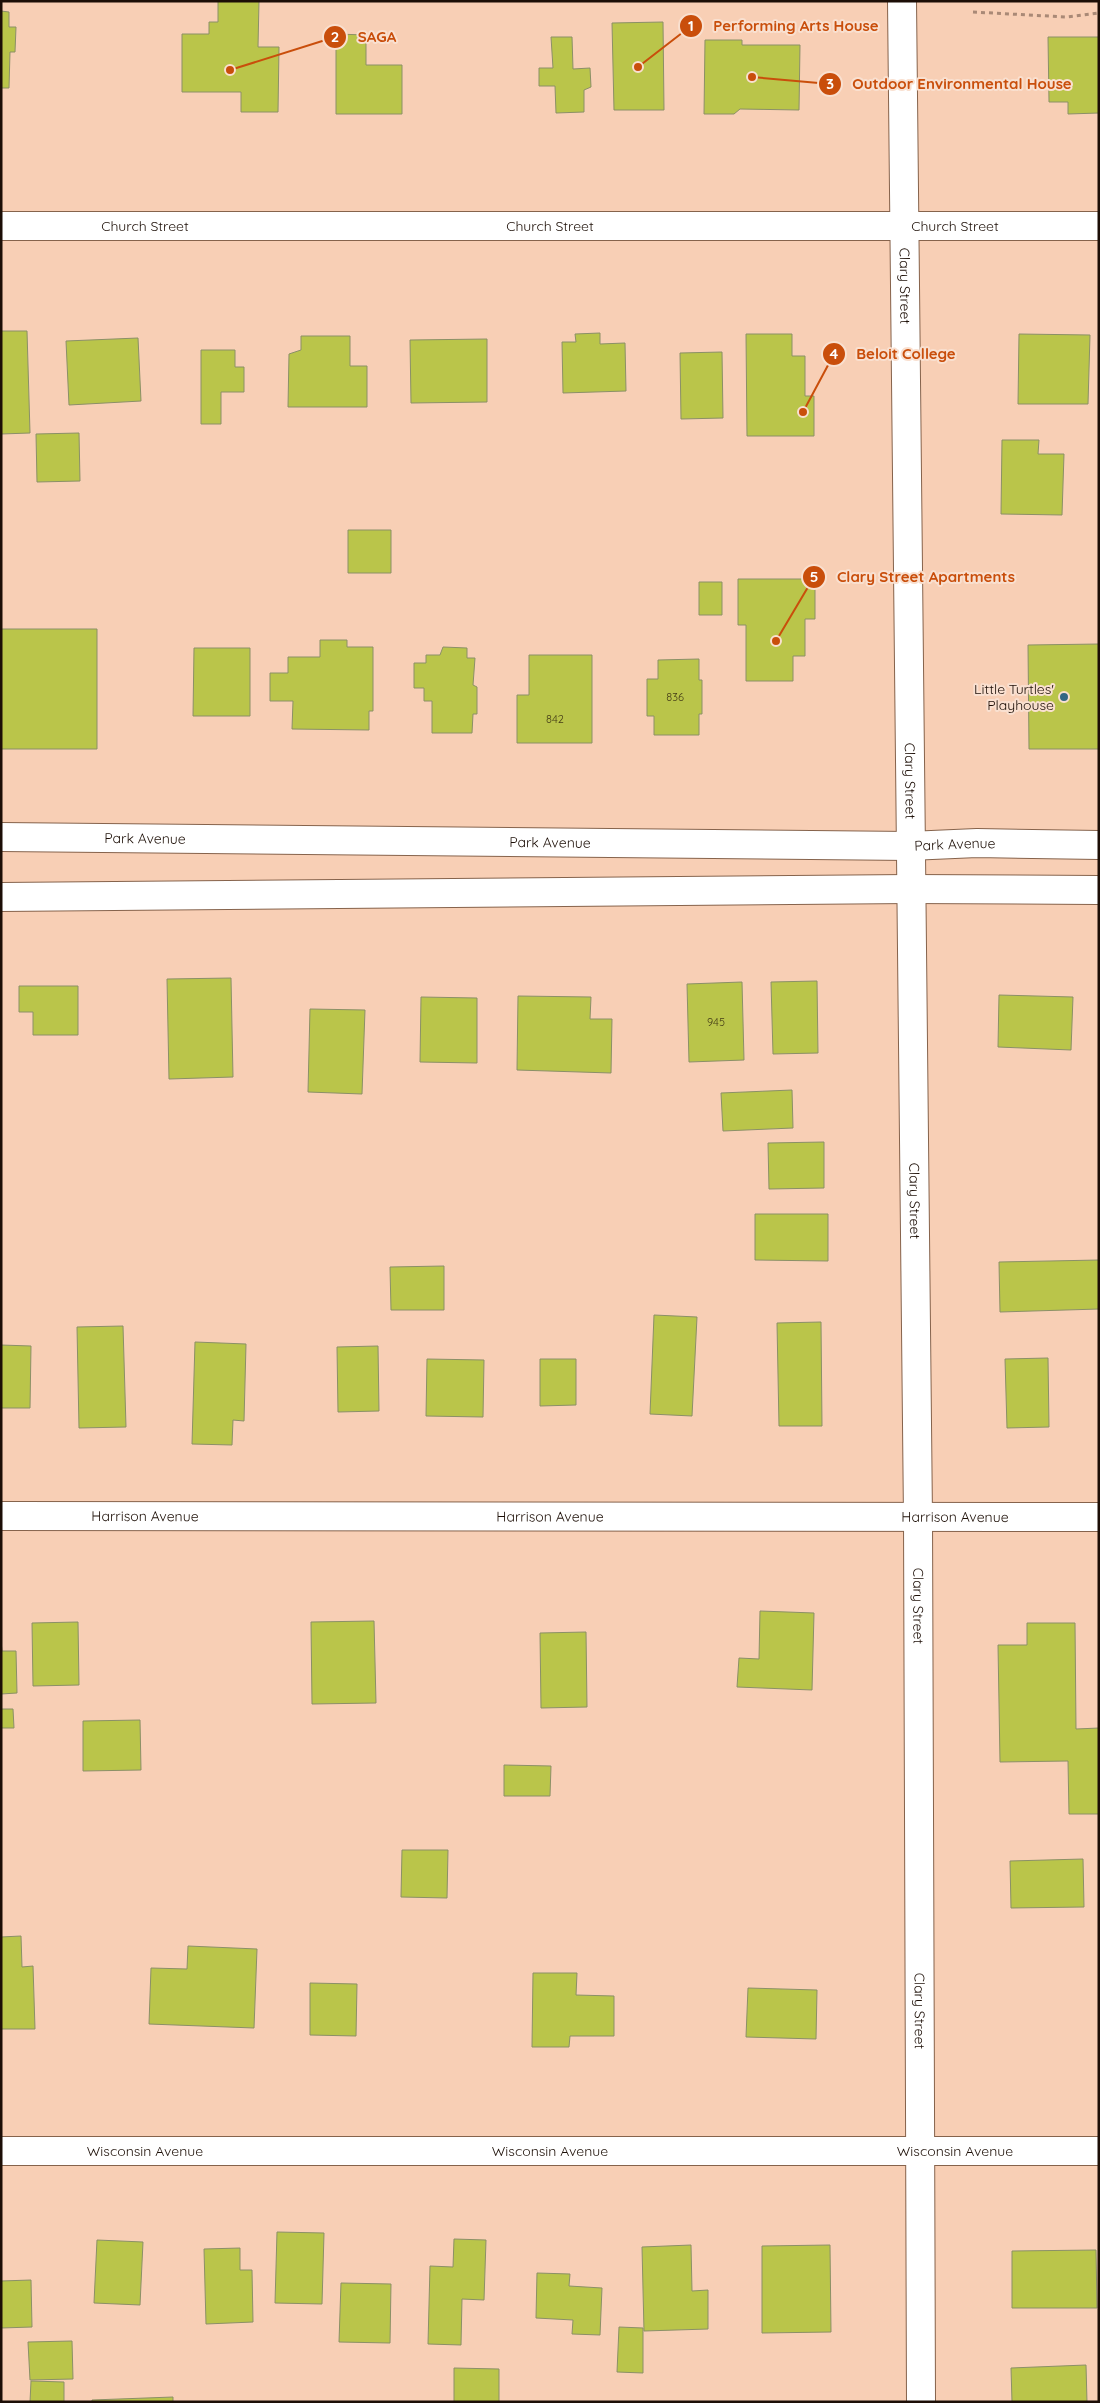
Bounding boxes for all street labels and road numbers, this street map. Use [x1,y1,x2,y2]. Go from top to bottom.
street label: Church Street [101,217,189,235]
street label: Church Street [506,217,594,235]
street label: Church Street [911,217,999,235]
street label: Clary Street [896,248,914,325]
street label: Clary Street [901,743,920,819]
street label: Park Avenue [104,829,186,848]
street label: Park Avenue [509,833,591,852]
street label: Park Avenue [914,834,996,855]
street label: Clary Street [905,1163,924,1239]
street label: Harrison Avenue [91,1507,199,1525]
street label: Harrison Avenue [496,1507,604,1526]
street label: Harrison Avenue [901,1508,1009,1526]
street label: Clary Street [909,1568,927,1644]
street label: Clary Street [911,1973,929,2049]
street label: Wisconsin Avenue [87,2142,203,2160]
street label: Wisconsin Avenue [492,2142,608,2160]
street label: Wisconsin Avenue [897,2142,1013,2160]

